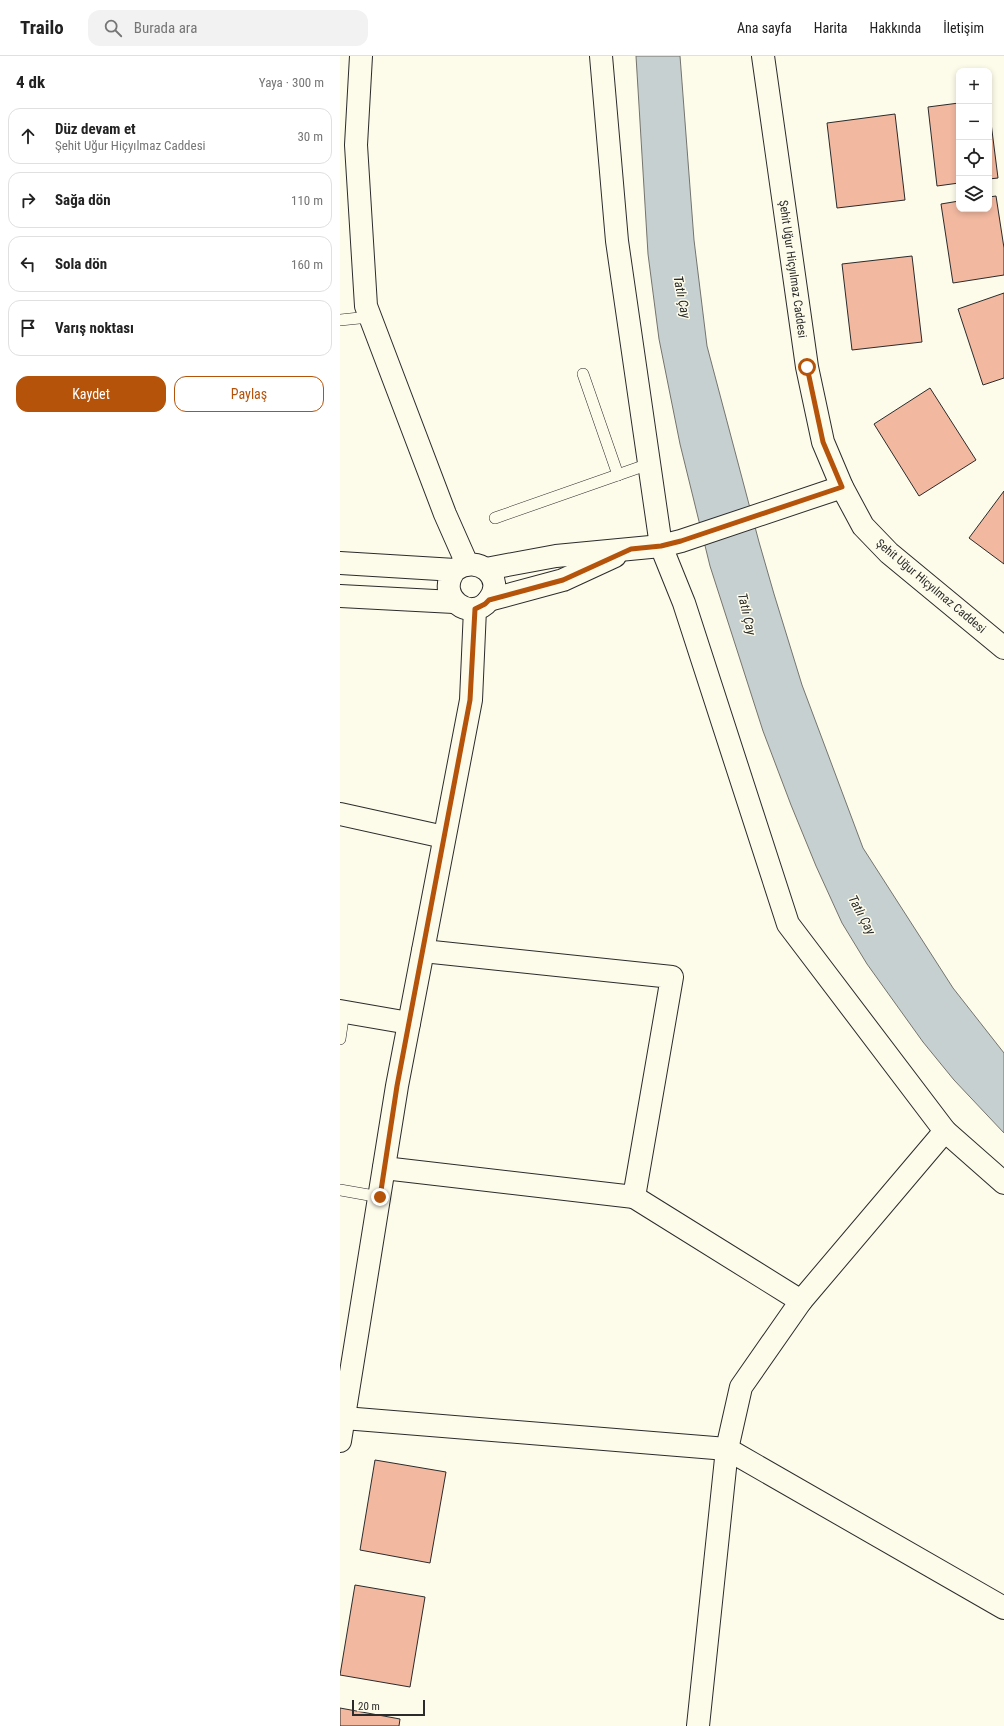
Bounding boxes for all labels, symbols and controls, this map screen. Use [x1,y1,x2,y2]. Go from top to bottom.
search box [88,10,368,46]
text: Trailo [20,16,64,39]
icon: search [102,17,124,39]
text: Burada ara [134,19,197,37]
text: Ana sayfa [737,20,792,36]
text: Harita [814,20,847,36]
text: Hakkında [869,20,921,36]
text: İletişim [943,20,984,36]
map controls [956,68,992,212]
button: + [956,68,992,104]
text: 4 dk [16,72,45,92]
text: Yaya · 300 m [259,75,324,90]
button: − [956,104,992,140]
text: Düz devam et [55,120,136,138]
icon: ahead [17,125,39,147]
text: 30 m [297,129,323,144]
text: Şehit Uğur Hiçyılmaz Caddesi [55,138,206,153]
button: locate [956,140,992,176]
button: layers [956,176,992,212]
icon: right [17,189,39,211]
text: Sağa dön [55,191,111,209]
text: 110 m [291,193,323,208]
street label: Şehit Uğur Hiçyılmaz Caddesi [776,199,810,339]
icon: left [17,253,39,275]
text: Sola dön [55,255,107,273]
text: 160 m [291,257,323,272]
water label: Tatlı Çay [671,275,694,320]
icon: arrive [17,317,39,339]
text: Varış noktası [55,319,134,337]
route start [798,358,816,376]
button: Kaydet [16,376,166,412]
button: Paylaş [174,376,324,412]
street label: Şehit Uğur Hiçyılmaz Caddesi [873,536,989,636]
water label: Tatlı Çay [735,591,759,637]
water label: Tatlı Çay [845,893,879,938]
route end [371,1188,389,1206]
scale bar [352,1698,425,1717]
text: 20 m [358,1700,380,1713]

